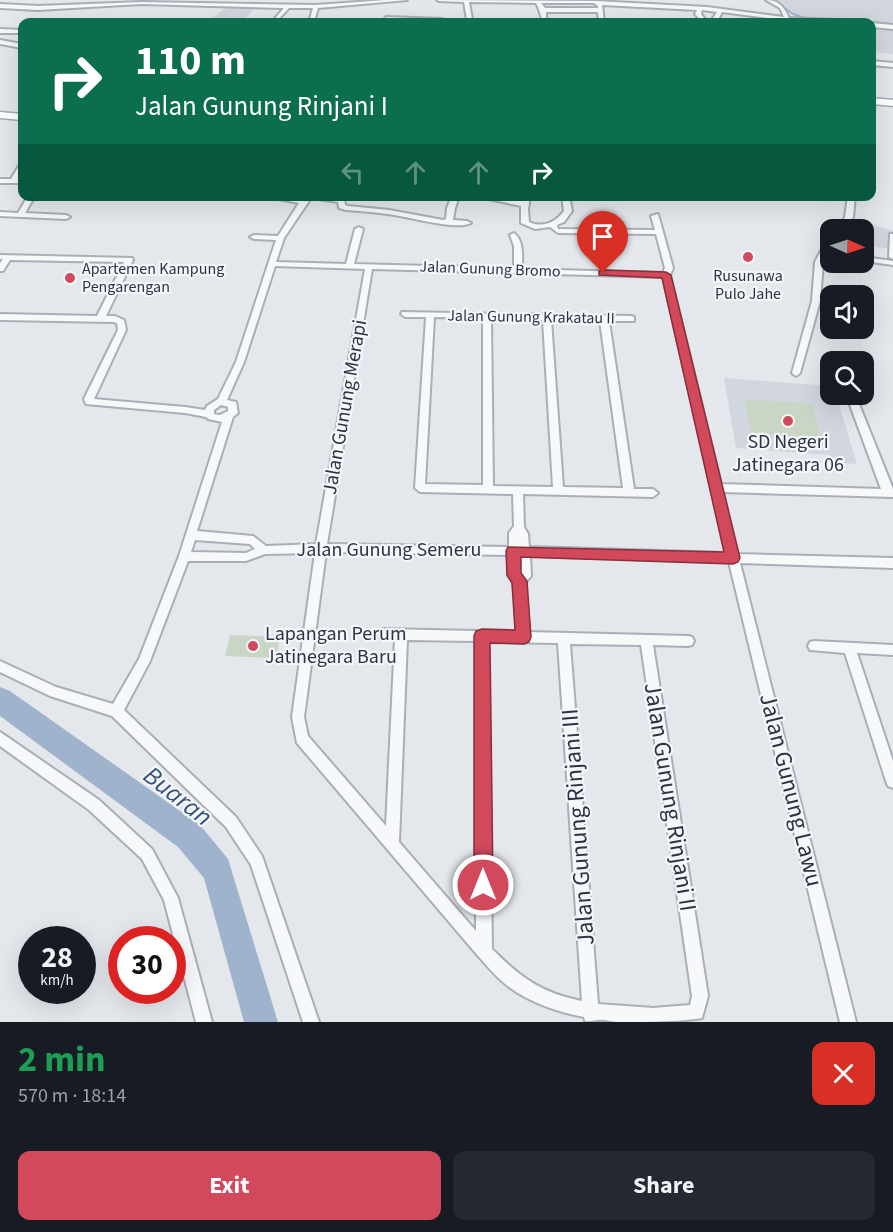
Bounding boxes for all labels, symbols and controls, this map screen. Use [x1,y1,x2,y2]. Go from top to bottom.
text: 110 m [135,31,246,91]
icon: right [36,42,114,120]
text: Jalan Gunung Rinjani I [135,87,388,126]
icon: left [336,156,369,189]
icon: ahead [399,156,432,189]
icon: ahead [462,156,495,189]
icon: right [525,156,558,189]
pin [577,211,628,273]
north arrow [820,219,874,273]
map controls [820,219,874,405]
icon: arrive [586,220,619,253]
marker: Rusunawa Pulo Jahe [741,250,755,264]
street label: Jalan Gunung Bromo [419,256,561,282]
place label: Apartemen Kampung Pengarengan [82,258,224,298]
place label: Rusunawa Pulo Jahe [713,265,783,305]
marker: Apartemen Kampung Pengarengan [63,271,77,285]
button: sound [820,285,874,339]
street label: Jalan Gunung Krakatau II [447,305,615,329]
street label: Jalan Gunung Merapi [316,317,374,497]
button: search [820,351,874,405]
marker: SD Negeri Jatinegara 06 [781,414,795,428]
place label: SD Negeri Jatinegara 06 [732,428,844,479]
street label: Jalan Gunung Semeru [297,536,481,564]
place label: Lapangan Perum Jatinegara Baru [265,620,407,671]
marker: Lapangan Perum Jatinegara Baru [246,639,260,653]
street label: Jalan Gunung Rinjani II [635,680,705,914]
street label: Jalan Gunung Lawu [750,690,832,890]
street label: Jalan Gunung Rinjani III [552,707,604,947]
water label: Buaran [136,757,220,835]
position arrow [451,853,515,917]
speed limit sign: 30 [108,926,186,1004]
text: 28 [41,936,73,979]
text: km/h [40,970,74,991]
text: 2 min [18,1034,106,1085]
button: close [812,1042,875,1105]
text: 570 m · 18:14 [18,1082,126,1110]
button: Exit [18,1151,441,1220]
button: Share [453,1151,875,1220]

